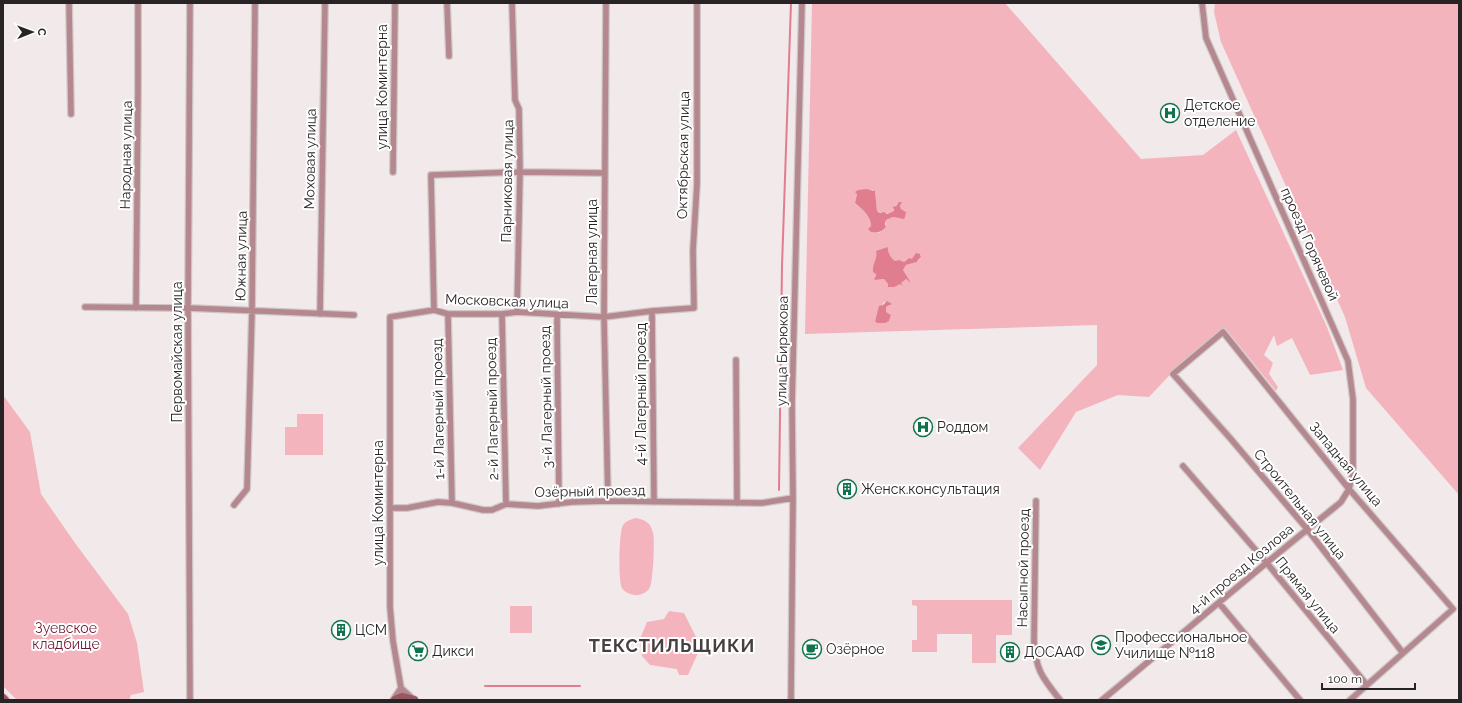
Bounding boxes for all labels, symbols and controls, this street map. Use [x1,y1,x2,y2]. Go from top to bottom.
north arrow [12,12,52,52]
street label: улица Коминтерна [374,24,390,150]
text: С [35,28,48,36]
street label: Октябрьская улица [674,91,692,219]
place label: Детское отделение [1184,97,1256,129]
street label: Народная улица [117,100,135,210]
hospital icon: Детское отделение [1159,102,1181,124]
street label: Моховая улица [301,108,319,210]
street label: Парниковая улица [498,119,516,243]
street label: проезд Горячевой [1278,185,1342,303]
street label: Лагерная улица [584,199,600,305]
street label: Южная улица [232,211,250,301]
street label: Первомайская улица [169,281,185,423]
street label: Московская улица [445,291,569,311]
street label: улица Бирюкова [773,296,791,406]
street label: 4-й Лагерный проезд [633,323,649,465]
street label: 3-й Лагерный проезд [537,325,555,469]
street label: 1-й Лагерный проезд [429,338,447,480]
street label: 2-й Лагерный проезд [483,338,501,480]
hospital icon: Роддом [912,416,934,438]
place label: Роддом [937,419,988,435]
street label: Западная улица [1306,419,1386,509]
street label: улица Коминтерна [370,440,386,566]
street label: Строительная улица [1251,446,1349,562]
building icon: Женск.консультация [836,478,858,500]
place label: Женск.консультация [861,481,1000,497]
street label: Озёрный проезд [534,482,646,500]
street label: Насыпной проезд [1014,508,1032,628]
street label: 4-й проезд Козлова [1186,521,1296,617]
street label: Прямая улица [1272,554,1344,636]
building icon: ЦСМ [330,619,352,641]
park label: Зуевское кладбище [32,620,100,652]
place label: ЦСМ [355,622,387,638]
place label: Профессиональное Училище №118 [1115,629,1247,661]
school or university icon: Профессиональное Училище №118 [1090,634,1112,656]
district label: ТЕКСТИЛЬЩИКИ [589,635,755,656]
cafe icon: Озёрное [801,638,823,660]
supermarket icon: Дикси [407,640,429,662]
place label: Озёрное [826,641,885,657]
building icon: ДОСААФ [999,641,1021,663]
place label: Дикси [432,643,474,659]
place label: ДОСААФ [1024,644,1084,660]
scale bar [1322,665,1415,691]
text: 100 m [1328,672,1362,686]

